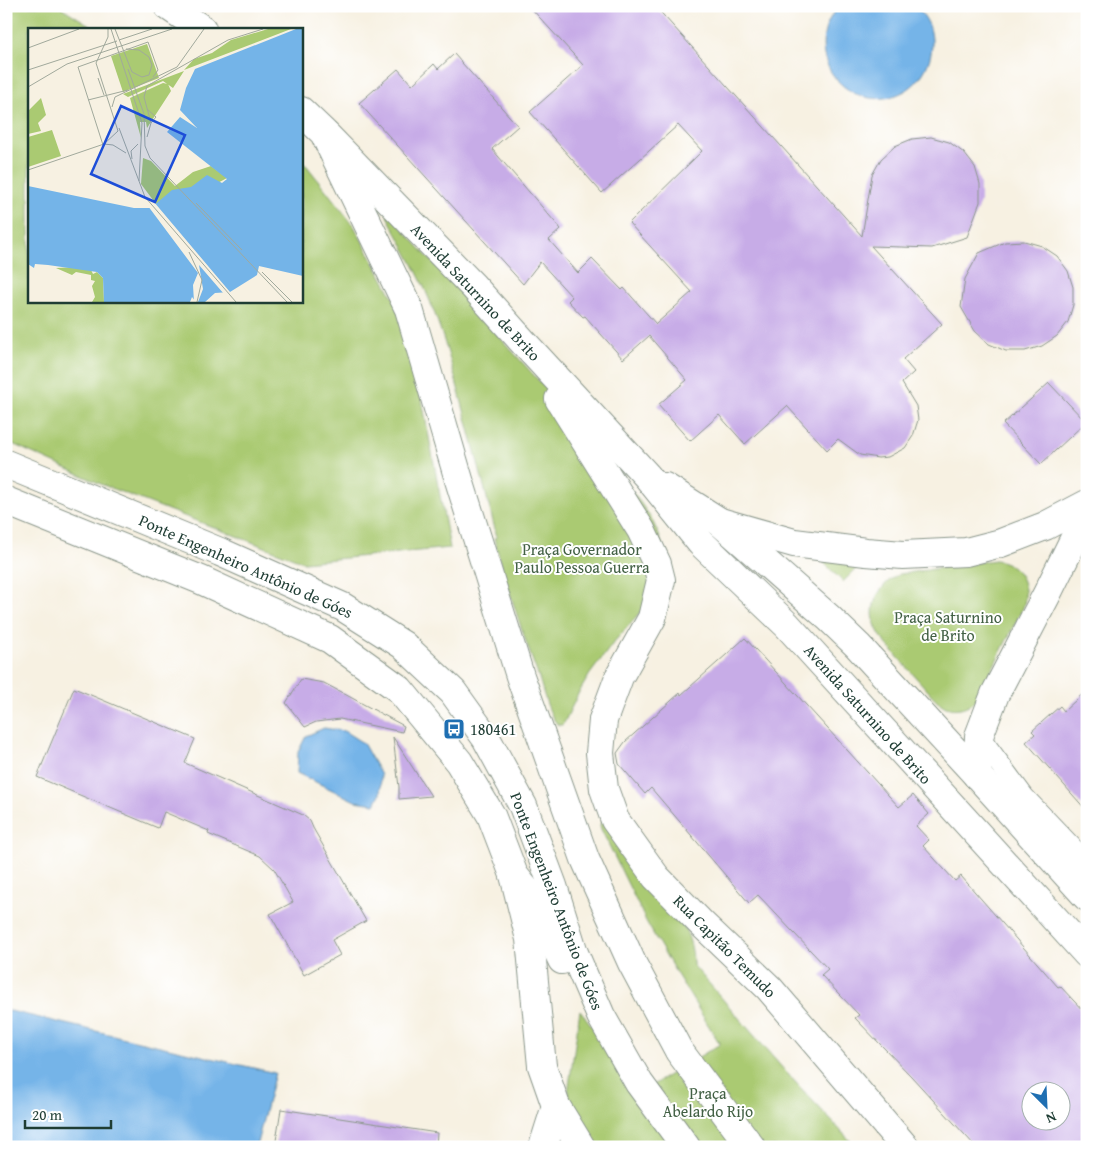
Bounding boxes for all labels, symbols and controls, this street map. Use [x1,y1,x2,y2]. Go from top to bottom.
inset map [28,28,302,302]
street label: Avenida Saturnino de Brito [405,218,547,366]
street label: Ponte Engenheiro Antônio de Góes [135,508,357,624]
park label: Praça Governador Paulo Pessoa Guerra [514,537,650,579]
park label: Praça Saturnino de Brito [894,605,1002,647]
street label: Avenida Saturnino de Brito [798,639,938,789]
bus stop icon: 180461 [442,717,466,741]
place label: 180461 [470,717,516,741]
street label: Ponte Engenheiro Antônio de Góes [504,789,610,1013]
street label: Rua Capitão Temudo [668,889,782,1003]
north arrow [1020,1080,1070,1130]
park label: Praça Abelardo Rijo [663,1081,753,1123]
scale bar [25,1098,111,1130]
text: 20 m [32,1104,63,1125]
text: N [1042,1107,1060,1129]

